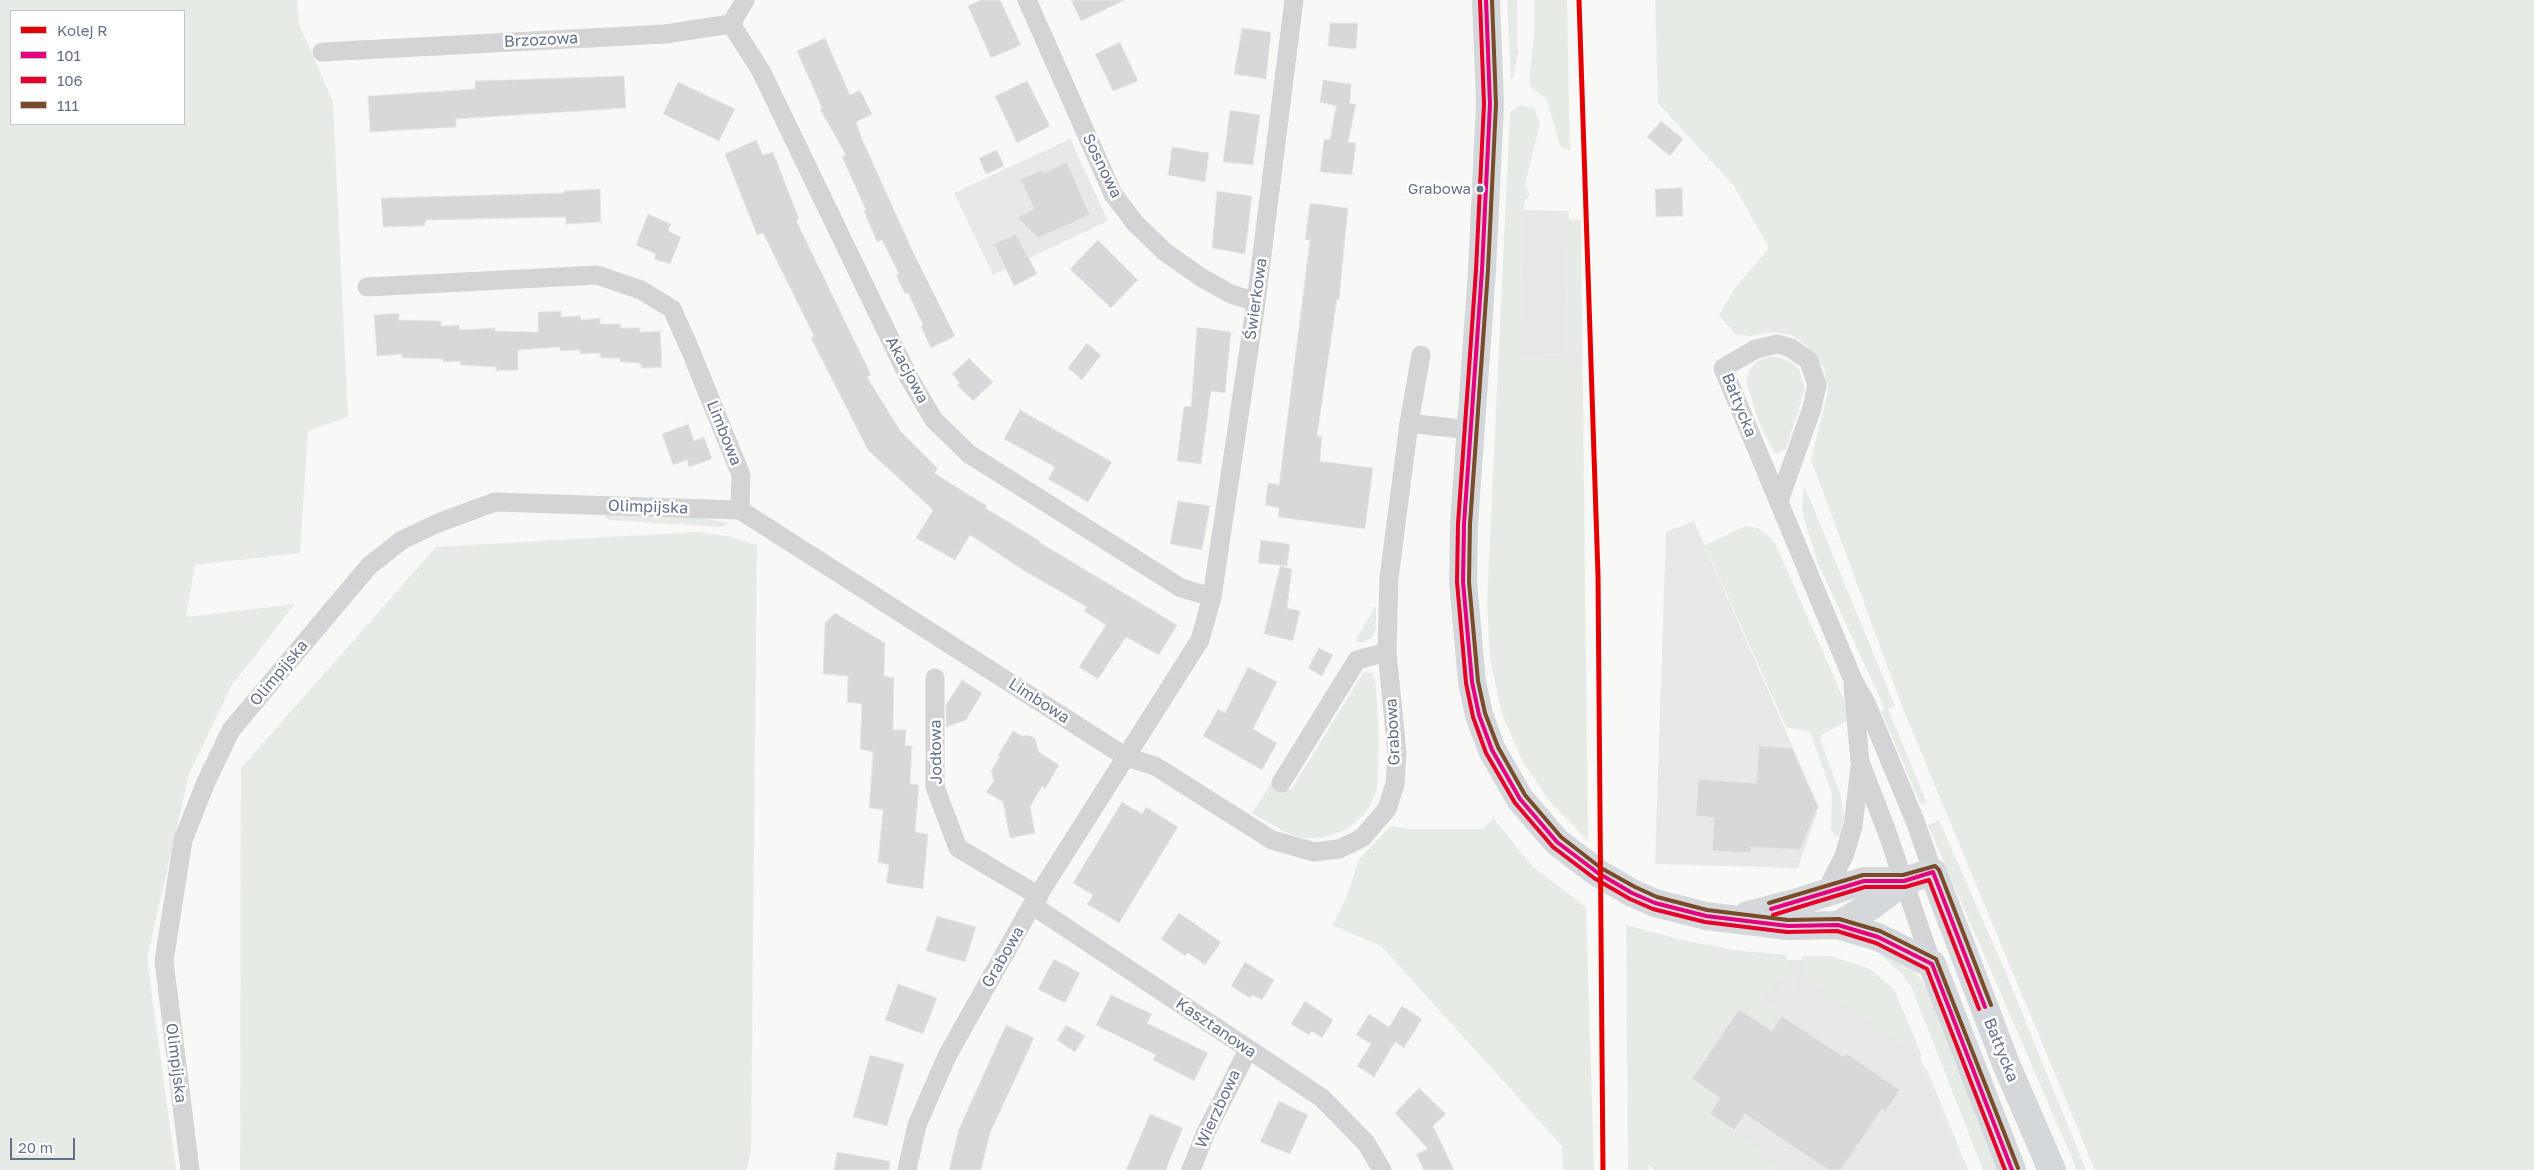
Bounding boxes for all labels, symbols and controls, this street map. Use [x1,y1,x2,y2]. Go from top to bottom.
legend [10,10,185,125]
text: Kolej R [57,21,107,39]
street label: Brzozowa [503,28,579,52]
text: 101 [57,46,81,64]
text: 106 [57,71,83,89]
text: 111 [57,96,79,114]
street label: Sosnowa [1078,131,1126,201]
place label: Grabowa [1408,180,1471,198]
marker: Grabowa [1475,184,1485,194]
street label: Świerkowa [1241,257,1271,341]
street label: Akacjowa [881,333,933,407]
street label: Bałtycka [1717,370,1761,440]
street label: Limbowa [702,398,746,468]
street label: Olimpijska [608,496,688,518]
street label: Olimpijska [246,636,312,710]
street label: Limbowa [1005,674,1073,728]
street label: Grabowa [1382,698,1404,766]
street label: Jodłowa [926,719,946,785]
street label: Grabowa [978,923,1028,991]
street label: Kasztanowa [1172,994,1260,1062]
street label: Bałtycka [1979,1015,2023,1085]
street label: Olimpijska [162,1022,190,1104]
street label: Wierzbowa [1191,1067,1245,1151]
scale bar [12,1128,78,1160]
text: 20 m [18,1138,53,1156]

